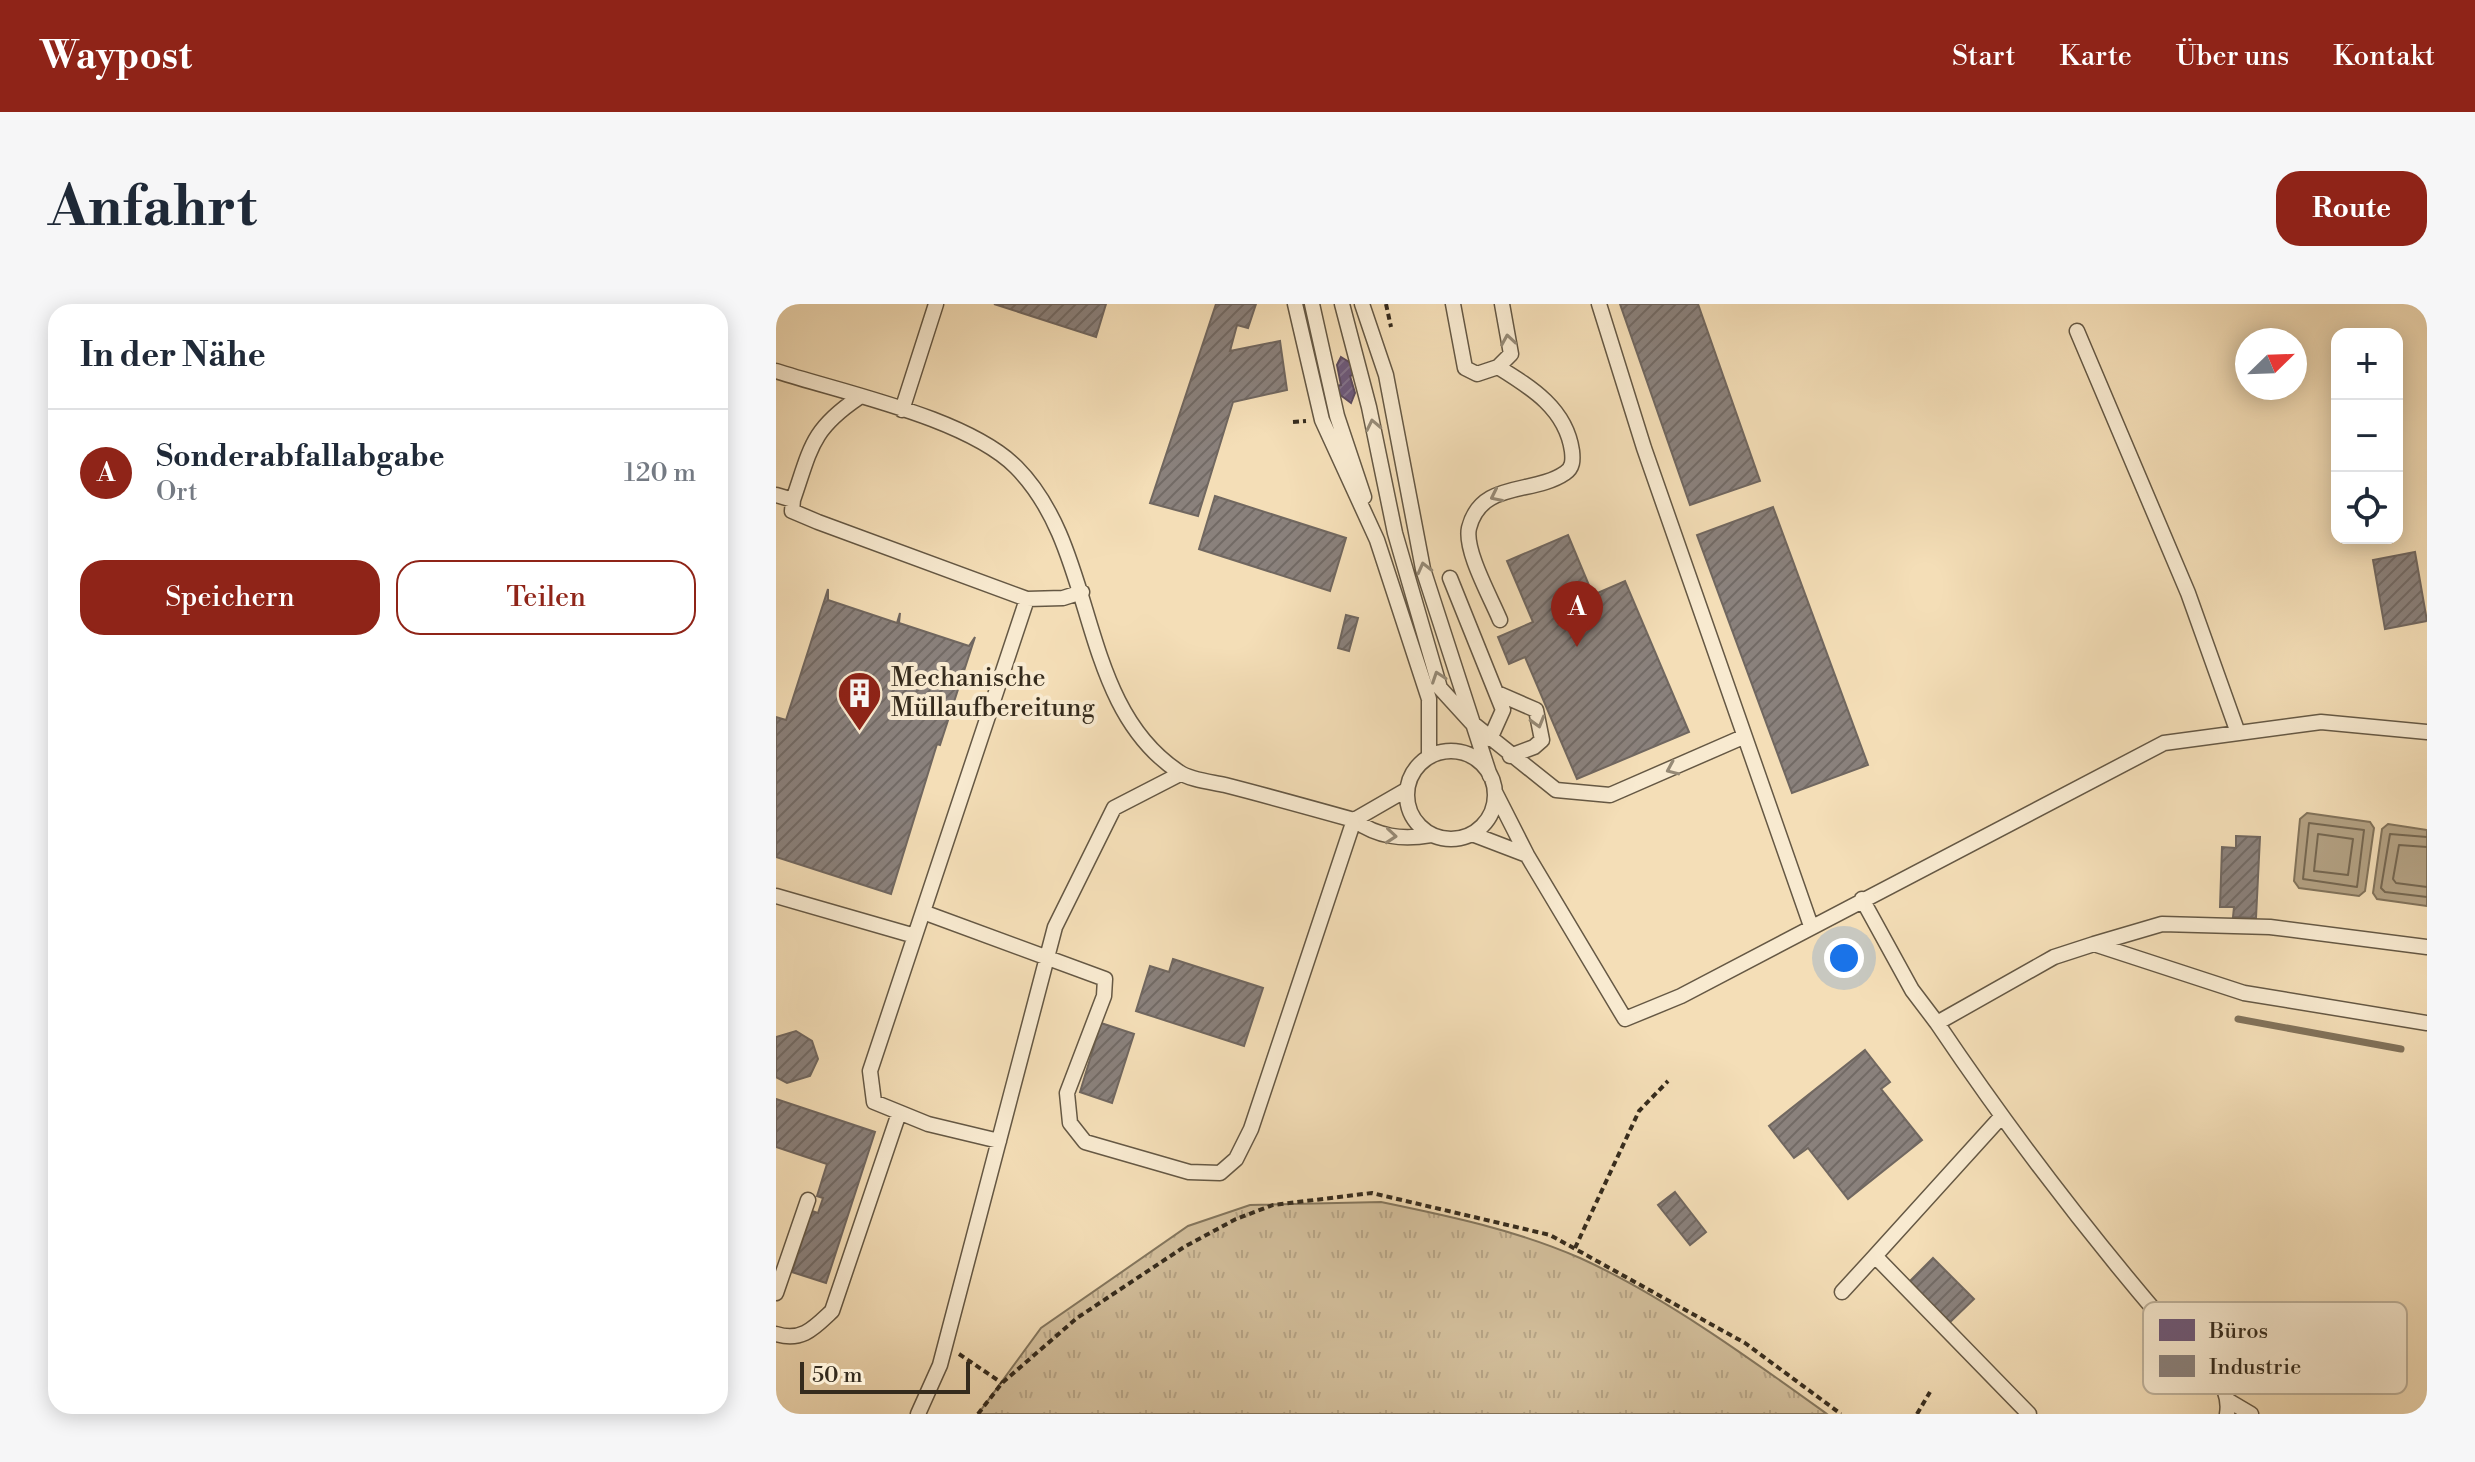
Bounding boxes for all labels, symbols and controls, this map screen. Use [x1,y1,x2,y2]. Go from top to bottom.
text: Waypost [40,33,192,80]
text: Start [1952,39,2015,74]
text: Karte [2059,39,2132,74]
text: Über uns [2176,39,2289,74]
text: Kontakt [2333,39,2435,74]
button: Route [2276,171,2427,246]
text: Anfahrt [48,173,257,243]
north arrow [2235,328,2307,400]
map controls [2331,328,2403,544]
button: + [2331,328,2403,400]
one-way arrow [1501,333,1518,346]
text: In der Nähe [80,335,266,377]
button: − [2331,400,2403,472]
one-way arrow [1365,419,1382,433]
text: Sonderabfallabgabe [156,438,445,476]
text: A [97,457,115,489]
text: 120 m [624,457,696,489]
button: locate [2331,472,2403,544]
text: Ort [156,476,198,508]
one-way arrow [1490,486,1504,502]
button: Speichern [80,560,380,635]
button: Teilen [396,560,696,635]
one-way arrow [1416,562,1433,576]
pin: A [1551,581,1603,647]
place label: Mechanische Müllaufbereitung [891,662,1095,724]
building icon: Mechanische Müllaufbereitung [836,669,884,732]
one-way arrow [1431,670,1447,684]
one-way arrow [1529,715,1545,728]
one-way arrow [1666,759,1681,775]
one-way arrow [1385,827,1398,844]
your location [1824,938,1864,978]
legend [2143,1302,2407,1394]
text: Büros [2208,1318,2268,1345]
text: Industrie [2209,1354,2301,1381]
scale bar [800,1358,970,1394]
text: 50 m [812,1362,863,1389]

